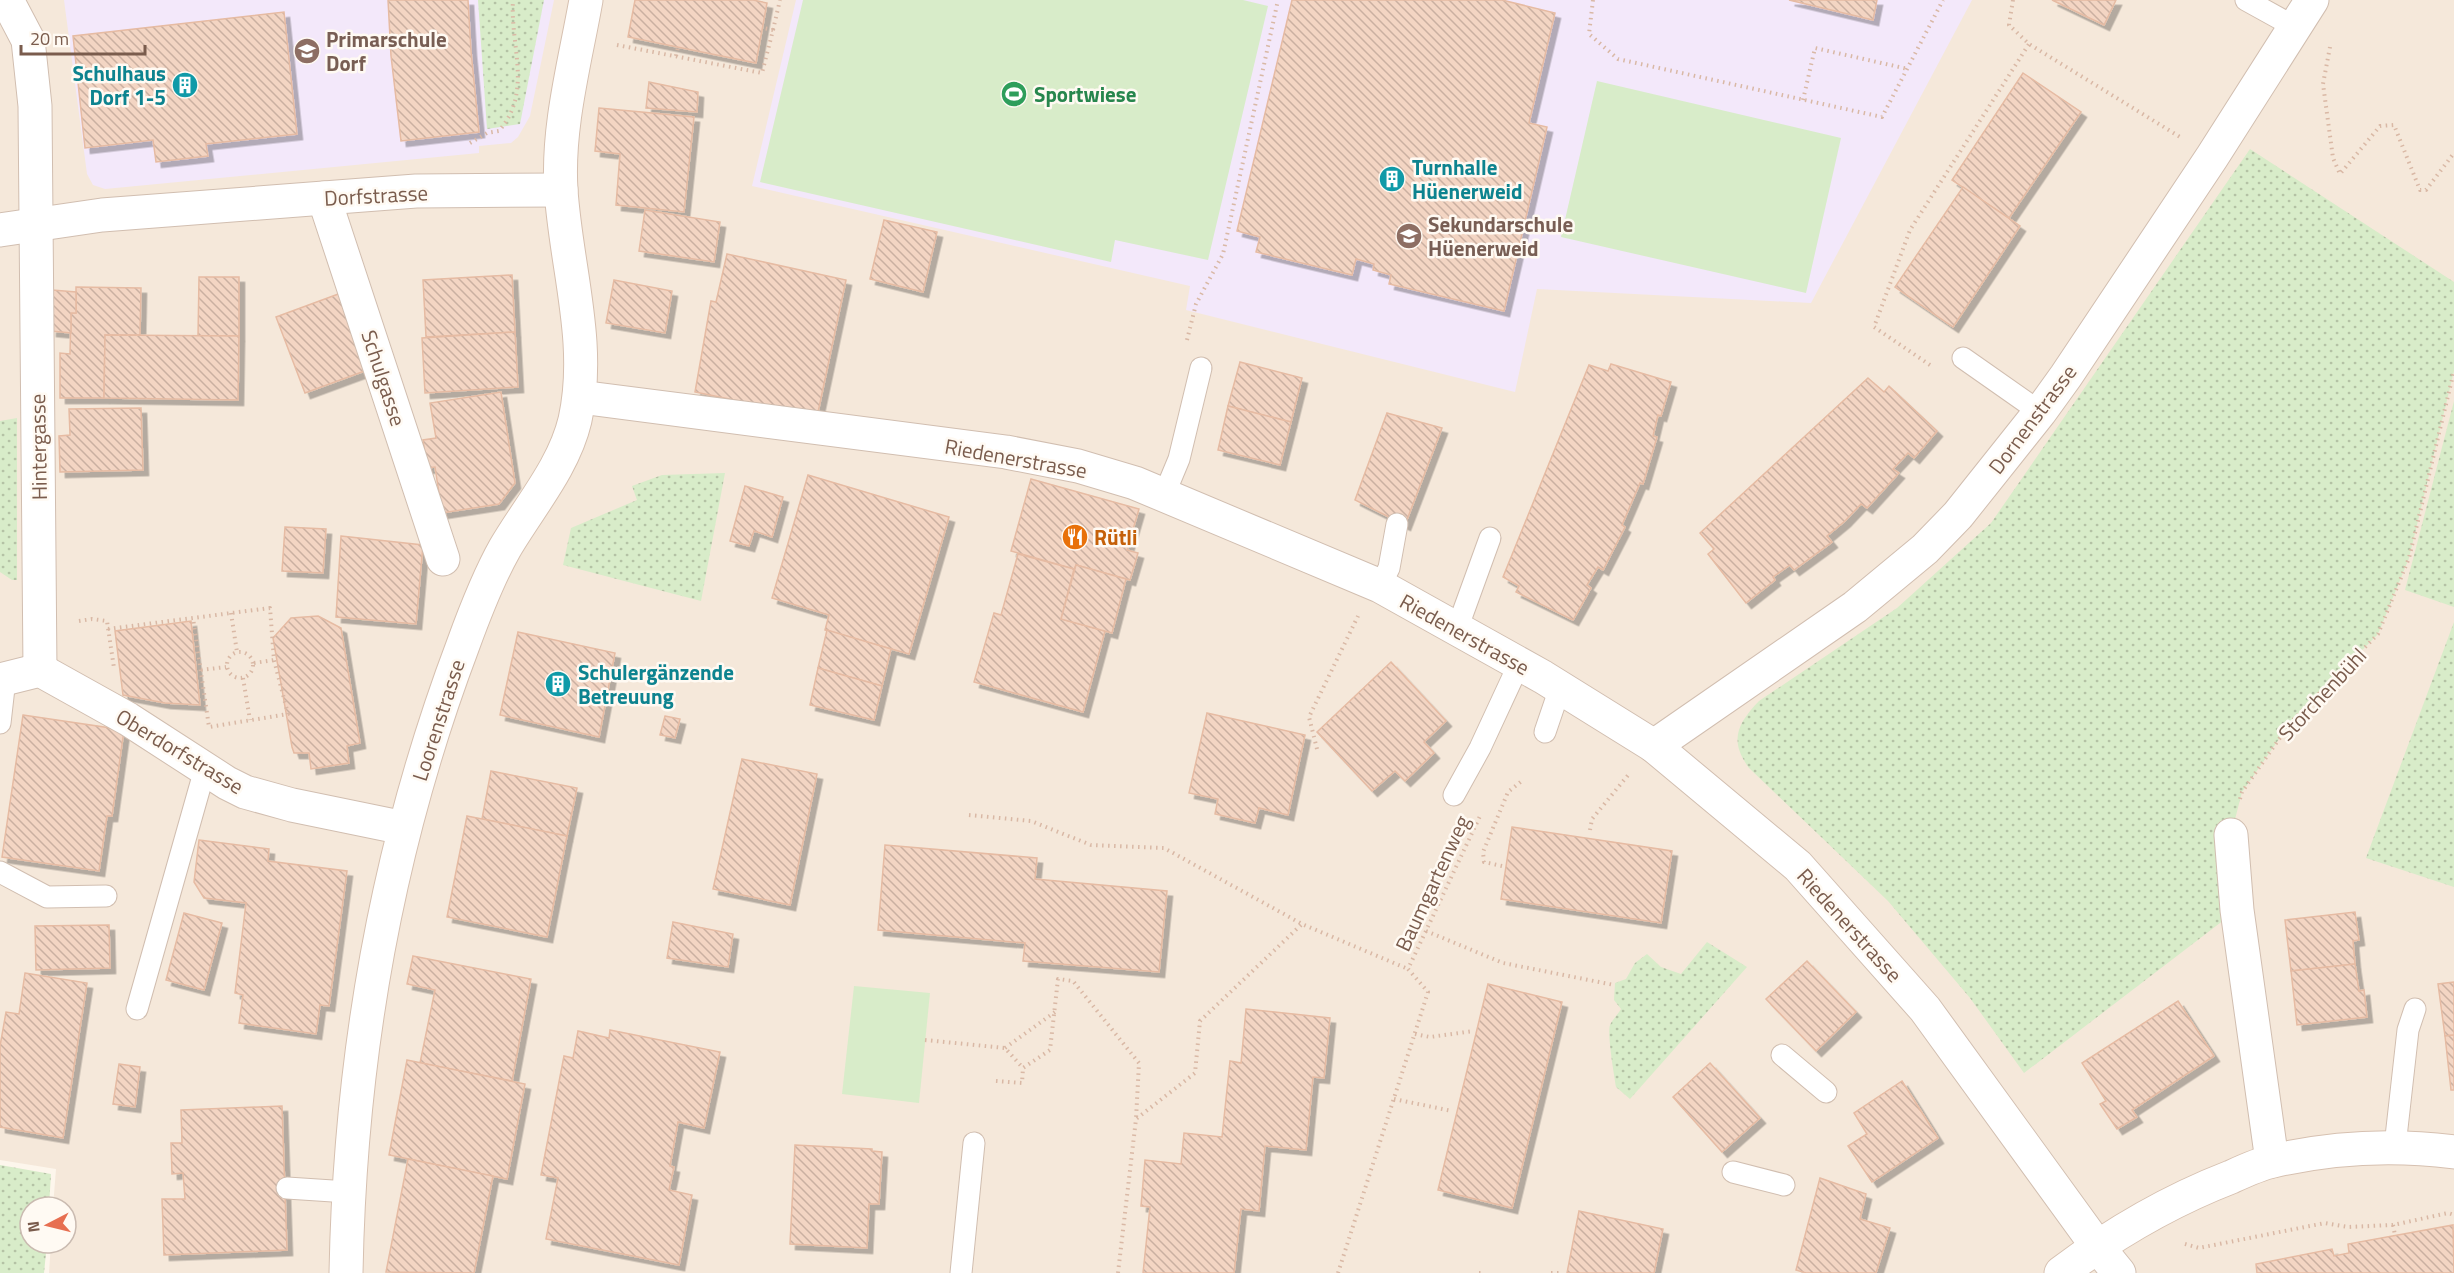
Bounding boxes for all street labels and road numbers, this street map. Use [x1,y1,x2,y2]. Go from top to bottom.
street label: Dorfstrasse [323,176,429,214]
street label: Schulgasse [353,326,415,430]
street label: Dornenstrasse [1980,357,2084,481]
street label: Hintergasse [21,393,55,501]
street label: Riedenerstrasse [942,430,1090,486]
street label: Riedenerstrasse [1394,585,1536,683]
street label: Storchenbühl [2270,640,2374,748]
street label: Loorenstrasse [403,655,473,785]
street label: Oberdorfstrasse [110,700,250,802]
street label: Baumgartenweg [1386,809,1478,956]
street label: Riedenerstrasse [1790,861,1910,989]

